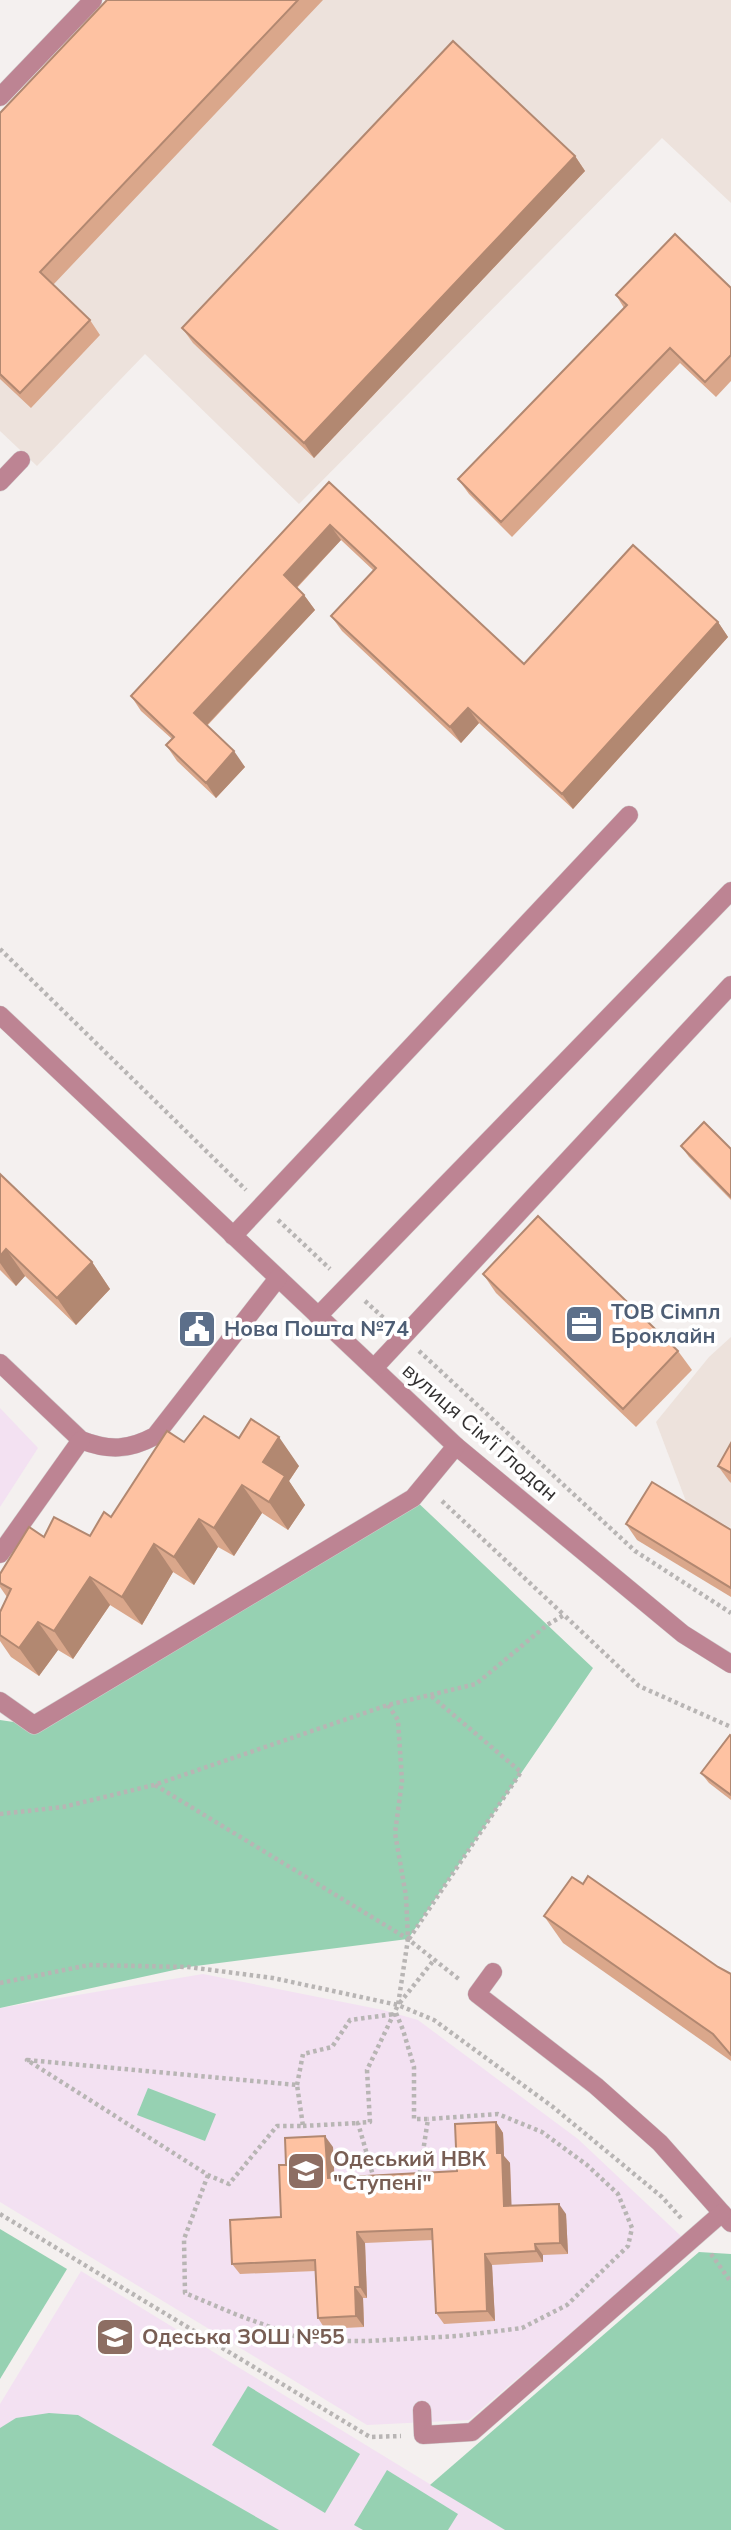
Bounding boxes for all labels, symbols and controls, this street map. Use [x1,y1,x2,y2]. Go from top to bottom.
place label: ТОВ Сімпл Броклайн [611,1298,721,1348]
office icon: ТОВ Сімпл Броклайн [563,1303,605,1345]
public building icon: Нова Пошта №74 [176,1308,218,1350]
place label: Нова Пошта №74 [224,1315,409,1341]
street label: вулиця Сім'ї Глодан [398,1357,564,1506]
place label: Одеський НВК "Ступені" [333,2145,486,2195]
school or university icon: Одеський НВК "Ступені" [285,2150,327,2192]
school or university icon: Одеська ЗОШ №55 [94,2316,136,2358]
place label: Одеська ЗОШ №55 [142,2323,345,2349]

